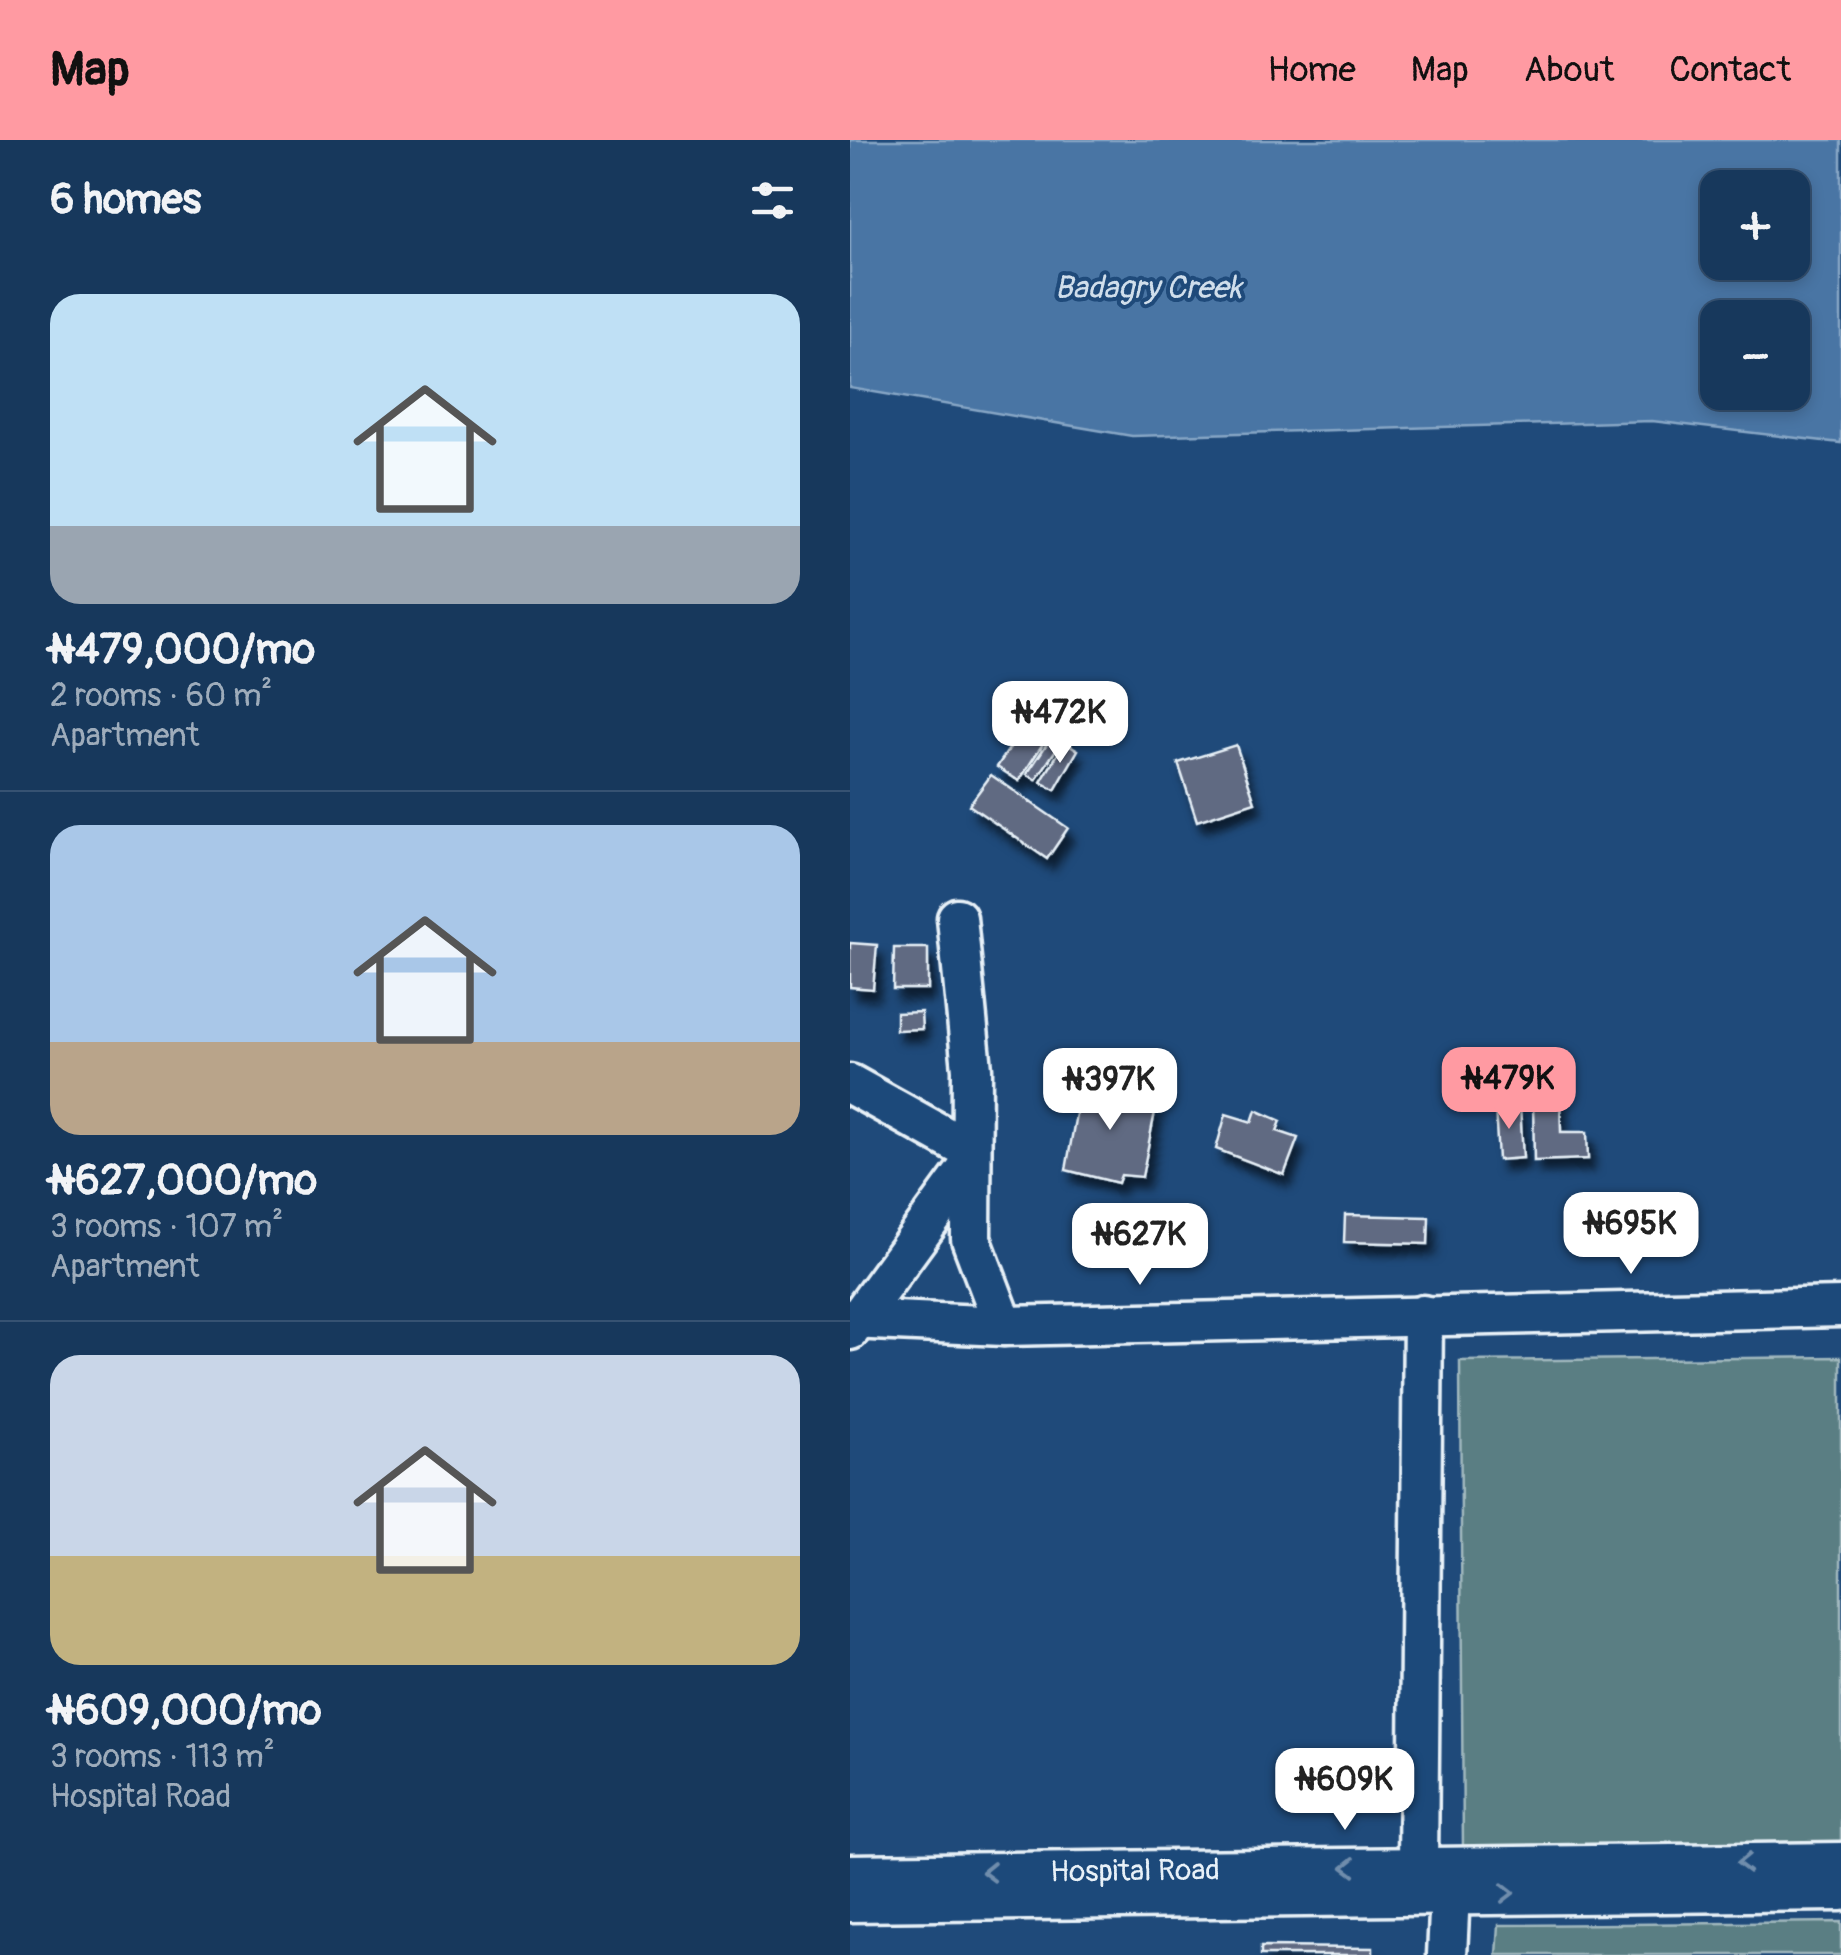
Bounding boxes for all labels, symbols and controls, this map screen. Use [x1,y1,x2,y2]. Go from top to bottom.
text: Map [50,40,130,100]
text: Home [1268,48,1356,92]
text: Map [1411,48,1469,92]
text: About [1524,48,1614,92]
text: Contact [1669,48,1791,92]
map controls [1700,170,1810,410]
button: + [1700,170,1810,280]
icon: filters [745,173,800,228]
text: 6 homes [50,174,201,226]
water label: Badagry Creek [1054,268,1244,308]
button: − [1700,300,1810,410]
icon: home [335,359,515,539]
text: ₦479,000/mo [50,624,315,676]
text: 2 rooms · 60 m² [50,676,272,716]
pin: ₦472K [990,681,1130,766]
text: ₦472K [1014,693,1106,733]
text: Apartment [50,716,199,756]
icon: home [335,890,515,1070]
pin: ₦479K [1439,1047,1579,1132]
pin: ₦397K [1040,1048,1180,1133]
text: ₦479K [1464,1059,1554,1099]
text: ₦397K [1065,1060,1155,1100]
text: ₦627,000/mo [50,1155,317,1207]
pin: ₦695K [1561,1192,1701,1277]
pin: ₦627K [1070,1203,1210,1288]
text: ₦695K [1586,1204,1676,1244]
text: 3 rooms · 107 m² [50,1207,283,1247]
text: ₦627K [1094,1215,1186,1255]
text: Apartment [50,1247,199,1287]
icon: home [335,1420,515,1600]
text: ₦609,000/mo [50,1685,322,1737]
text: 3 rooms · 113 m² [50,1737,275,1777]
pin: ₦609K [1275,1748,1415,1833]
text: ₦609K [1297,1760,1393,1800]
text: Hospital Road [50,1777,231,1817]
street label: Hospital Road [1050,1851,1220,1890]
one-way arrow [1735,1852,1751,1873]
one-way arrow [1340,1856,1356,1878]
one-way arrow [980,1862,996,1883]
one-way arrow [1500,1882,1516,1904]

